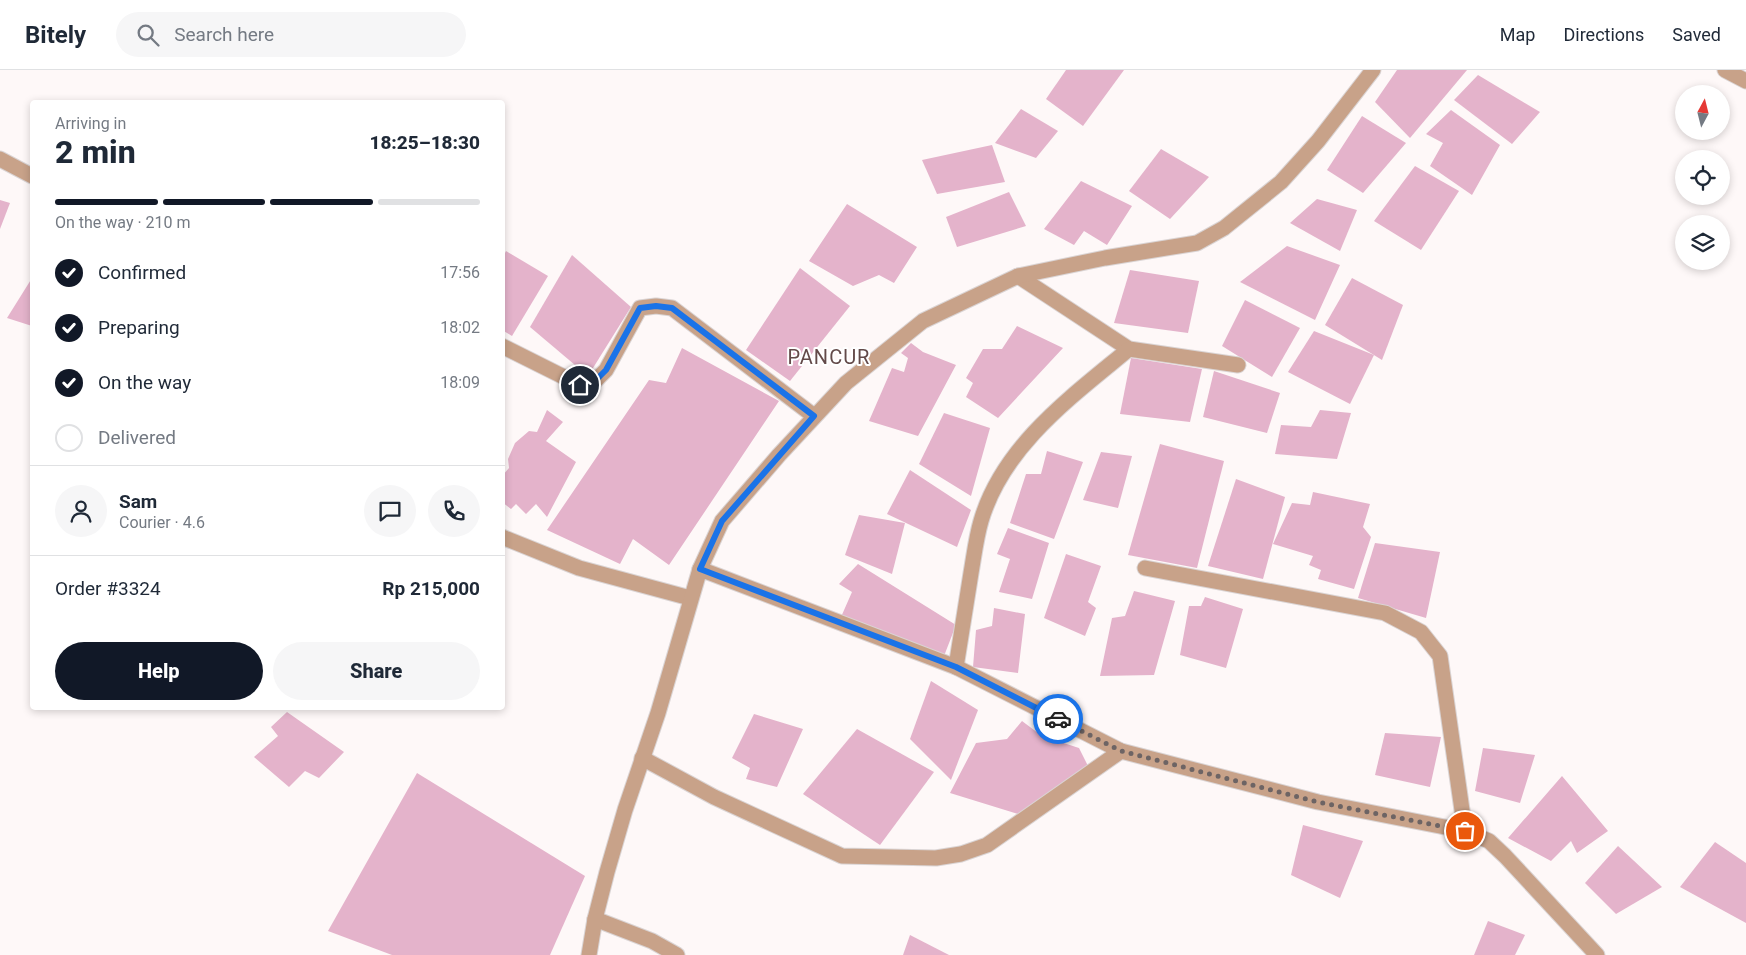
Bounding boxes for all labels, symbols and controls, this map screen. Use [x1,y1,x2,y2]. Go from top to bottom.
search box [116,12,466,57]
text: Bitely [25,21,86,49]
icon: search [134,21,162,49]
text: Search here [174,23,274,46]
text: Map [1500,24,1535,45]
text: Directions [1563,24,1644,45]
text: Saved [1672,24,1721,45]
north arrow [1675,85,1730,140]
map controls [1675,85,1730,270]
text: Arriving in [55,114,126,133]
text: 18:25–18:30 [369,131,480,154]
text: 2 min [55,133,136,171]
button: locate [1675,150,1730,205]
text: On the way · 210 m [55,213,191,232]
button: layers [1675,215,1730,270]
icon: check [55,259,83,287]
text: Confirmed [98,261,186,284]
text: 17:56 [440,263,480,282]
icon: check [55,314,83,342]
text: Preparing [98,316,180,339]
text: 18:02 [440,318,480,337]
district label: PANCUR [788,345,870,369]
pin [559,364,601,406]
icon: check [55,369,83,397]
text: On the way [98,371,191,394]
icon: home [566,371,594,399]
text: 18:09 [440,373,480,392]
text: Delivered [98,426,176,449]
button: person [55,485,107,537]
button: chat [364,485,416,537]
button: phone [428,485,480,537]
text: Sam [119,490,157,513]
text: Courier · 4.6 [119,513,205,532]
text: Order #3324 [55,577,161,600]
text: Rp 215,000 [382,577,480,600]
button: Help [55,642,263,700]
button: Share [273,642,480,700]
courier [1033,694,1083,744]
icon: car [1044,705,1072,733]
pin [1444,810,1486,852]
icon: bag [1451,817,1479,845]

